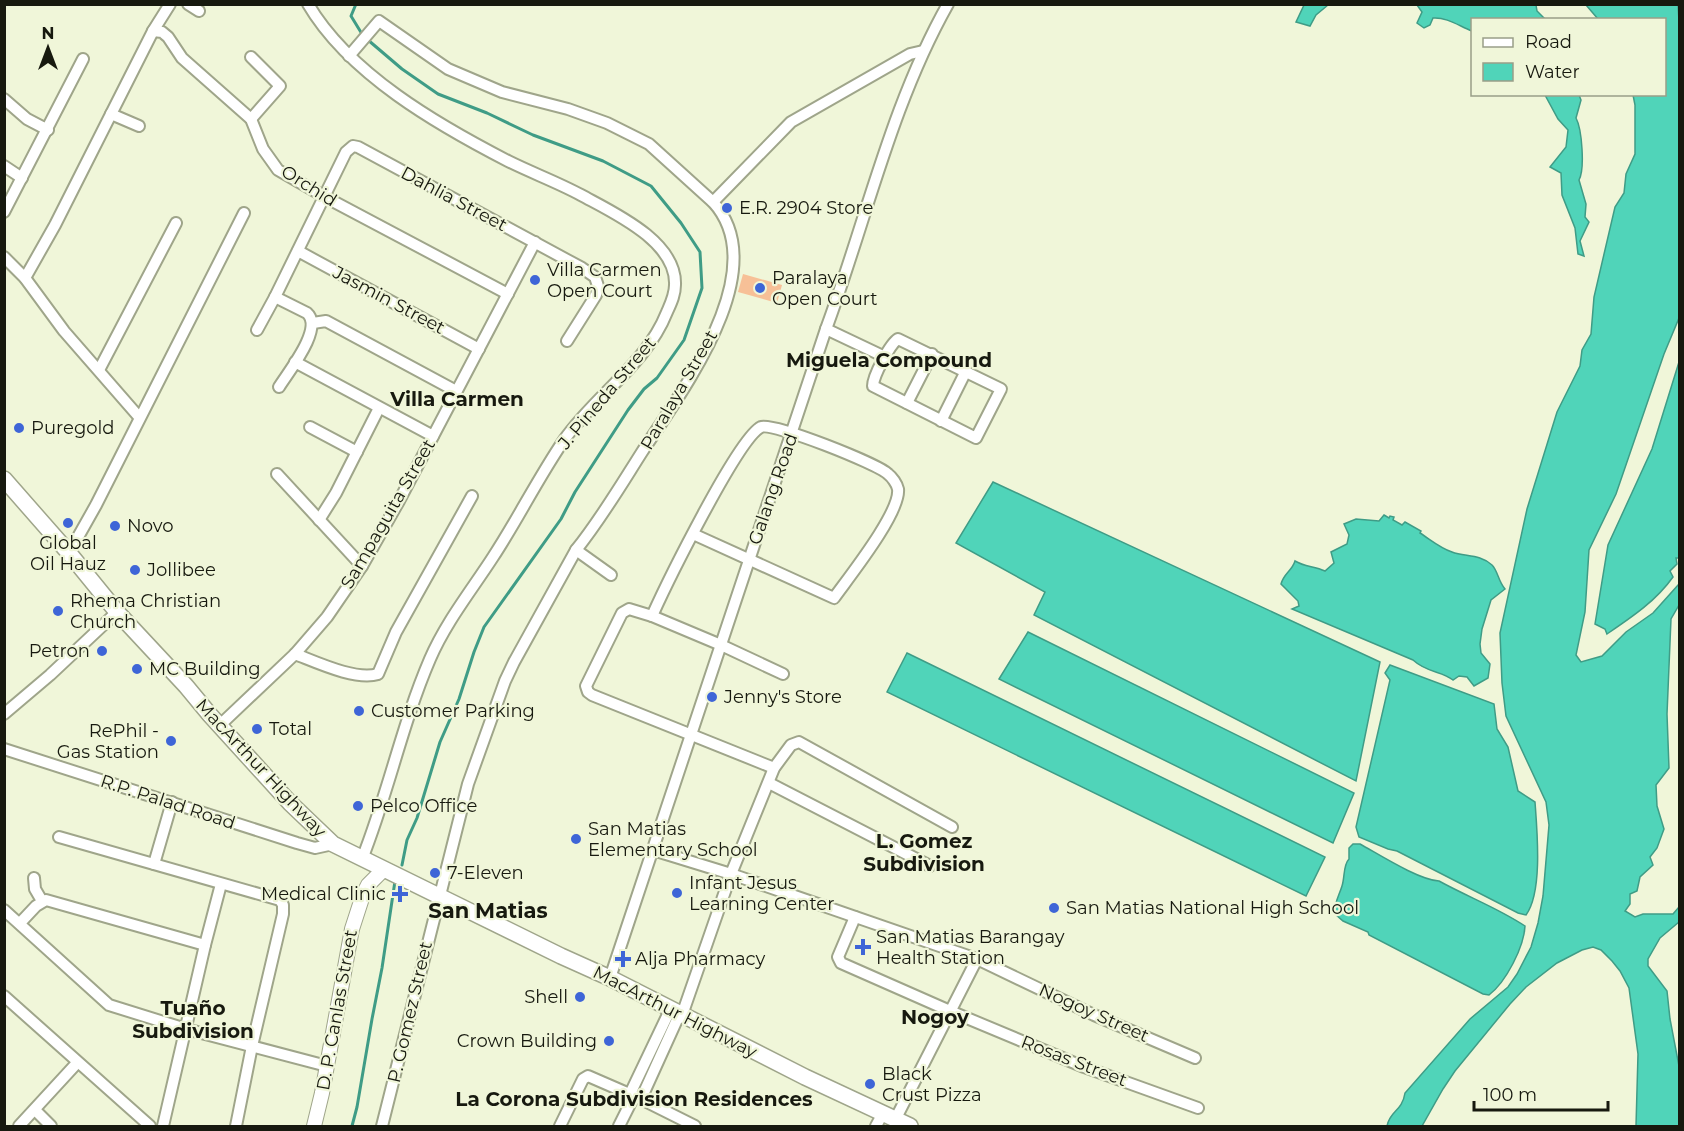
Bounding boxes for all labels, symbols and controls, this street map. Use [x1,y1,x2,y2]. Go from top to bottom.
north arrow [18,18,78,78]
legend [1471,18,1666,96]
text: N [42,24,54,43]
text: Road [1525,31,1572,53]
text: Water [1525,61,1580,83]
street label: Orchid [277,160,341,212]
street label: Dahlia Street [397,162,511,236]
place label: E.R. 2904 Store [739,197,874,219]
marker: E.R. 2904 Store [720,201,734,215]
place label: Villa Carmen Open Court [547,259,662,302]
street label: Jasmin Street [328,261,449,339]
place label: Paralaya Open Court [772,267,878,310]
marker: Villa Carmen Open Court [528,273,542,287]
marker: Paralaya Open Court [753,281,767,295]
street label: Paralaya Street [636,326,722,454]
street label: J. Pineda Street [553,332,660,455]
district label: Miguela Compound [786,348,992,372]
district label: Villa Carmen [389,387,524,411]
place label: Puregold [31,417,115,439]
marker: Puregold [12,421,26,435]
street label: Galang Road [744,430,802,548]
street label: Sampaguita Street [336,435,440,593]
place label: Novo [127,515,173,537]
marker: Global Oil Hauz [61,516,75,530]
marker: Novo [108,519,122,533]
place label: Global Oil Hauz [30,532,106,575]
place label: Jollibee [146,559,216,581]
marker: Jollibee [128,563,142,577]
place label: Rhema Christian Church [70,590,221,633]
marker: Rhema Christian Church [51,604,65,618]
place label: Petron [29,640,90,662]
marker: Petron [95,644,109,658]
place label: MC Building [149,658,261,680]
marker: MC Building [130,662,144,676]
place label: Jenny's Store [723,686,842,708]
marker: Jenny's Store [705,690,719,704]
street label: MacArthur Highway [191,694,331,842]
place label: Customer Parking [371,700,535,722]
marker: Customer Parking [352,704,366,718]
place label: Total [269,718,312,740]
place label: RePhil - Gas Station [57,720,159,763]
marker: Total [250,722,264,736]
marker: RePhil - Gas Station [164,734,178,748]
street label: R.P. Palad Road [98,770,238,834]
place label: Pelco Office [370,795,478,817]
marker: Pelco Office [351,799,365,813]
place label: San Matias Elementary School [588,818,758,861]
district label: L. Gomez Subdivision [863,829,985,876]
marker: San Matias Elementary School [569,832,583,846]
place label: 7-Eleven [447,862,524,884]
marker: 7-Eleven [428,866,442,880]
place label: Infant Jesus Learning Center [689,872,834,915]
place label: Medical Clinic [261,883,386,905]
marker: Medical Clinic [391,885,409,903]
marker: Infant Jesus Learning Center [670,886,684,900]
place label: San Matias National High School [1066,897,1359,919]
district label: San Matias [428,898,548,923]
marker: San Matias National High School [1047,901,1061,915]
place label: San Matias Barangay Health Station [876,926,1065,969]
street label: D. P. Canlas Street [312,928,362,1092]
marker: San Matias Barangay Health Station [854,938,872,956]
street label: P. Gomez Street [383,939,437,1085]
place label: Alja Pharmacy [635,948,766,970]
marker: Alja Pharmacy [616,952,630,966]
street label: MacArthur Highway [589,961,761,1063]
street label: Nogoy Street [1036,979,1152,1047]
place label: Shell [524,986,568,1008]
marker: Shell [573,990,587,1004]
district label: Tuaño Subdivision [132,996,254,1043]
district label: Nogoy [901,1005,970,1029]
place label: Crown Building [457,1030,597,1052]
street label: Rosas Street [1018,1031,1130,1091]
marker: Crown Building [602,1034,616,1048]
place label: Black Crust Pizza [882,1063,982,1106]
scale bar [1474,1074,1608,1112]
marker: Black Crust Pizza [863,1077,877,1091]
text: 100 m [1483,1084,1537,1106]
district label: La Corona Subdivision Residences [455,1087,813,1111]

